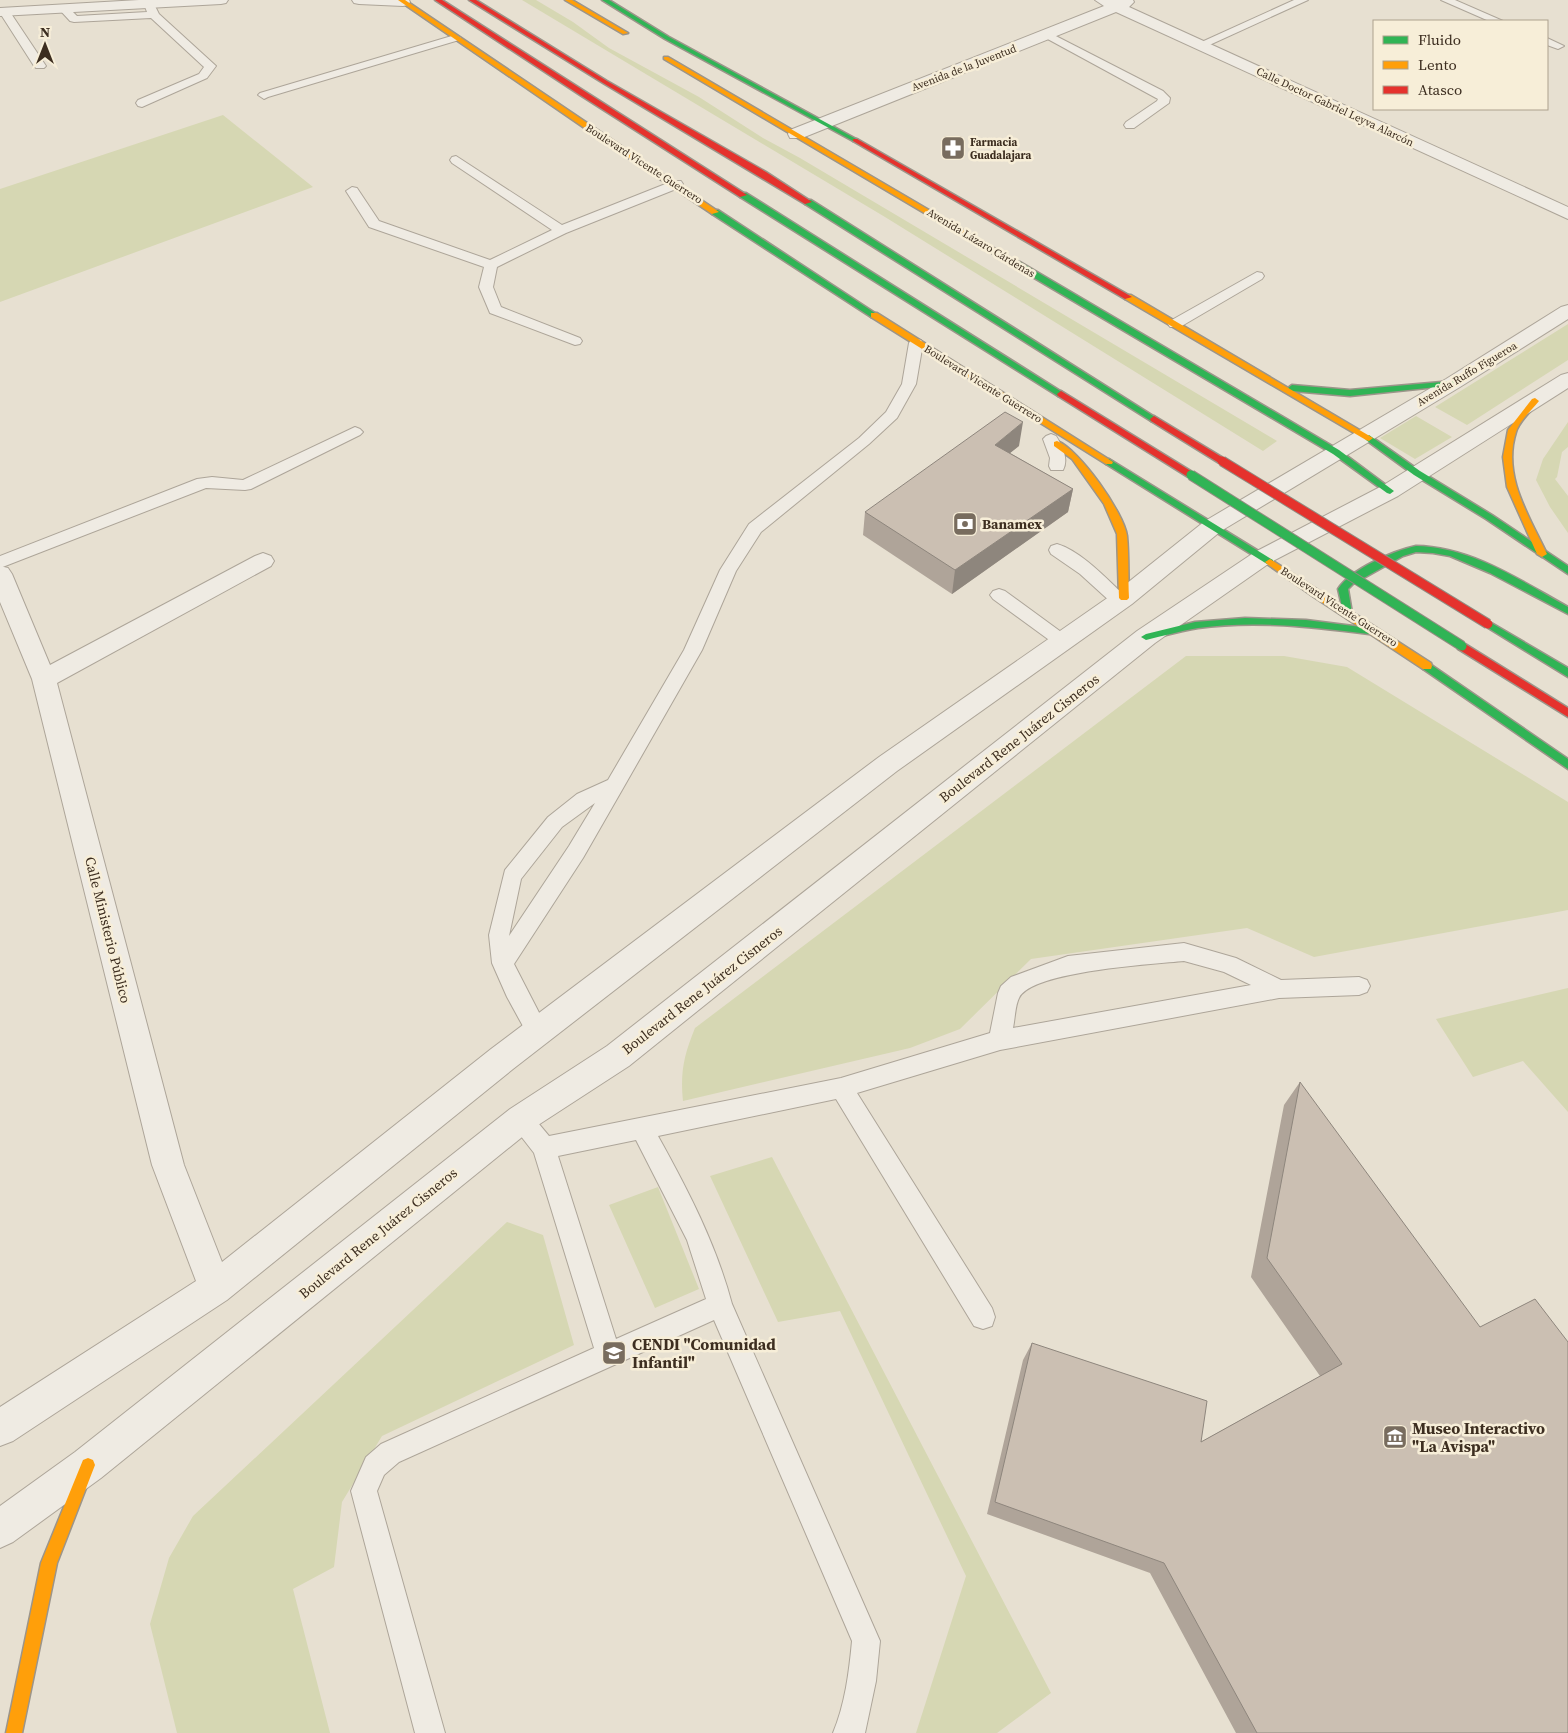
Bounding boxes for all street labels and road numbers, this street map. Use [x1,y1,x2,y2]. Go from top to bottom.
street label: Avenida de la Juventud [909,41,1019,95]
street label: Calle Doctor Gabriel Leyva Alarcón [1254,64,1416,150]
street label: Boulevard Vicente Guerrero [583,121,705,207]
street label: Avenida Lázaro Cárdenas [924,205,1038,281]
street label: Avenida Ruffo Figueroa [1414,338,1520,410]
street label: Boulevard Vicente Guerrero [921,341,1045,427]
street label: Boulevard Vicente Guerrero [1278,564,1400,650]
street label: Boulevard Rene Juárez Cisneros [935,669,1103,807]
street label: Calle Ministerio Público [80,855,136,1006]
street label: Boulevard Rene Juárez Cisneros [618,921,786,1059]
street label: Boulevard Rene Juárez Cisneros [295,1163,461,1303]

